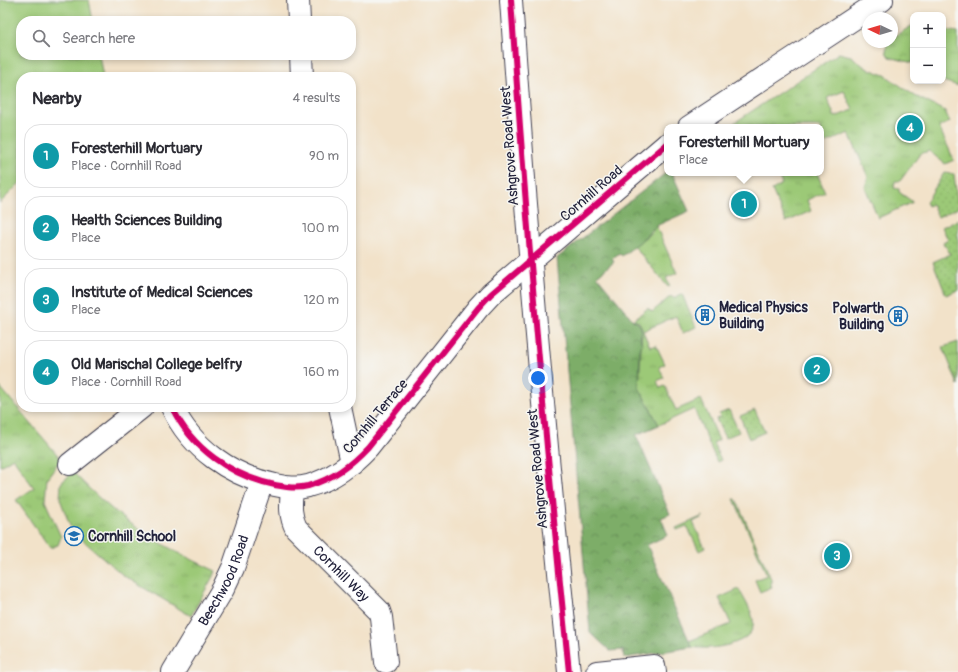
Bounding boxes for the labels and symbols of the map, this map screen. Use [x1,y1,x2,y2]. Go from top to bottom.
north arrow [862,12,898,48]
street label: Ashgrove Road West [497,85,522,207]
pin: 4 [897,113,923,143]
street label: Cornhill Road [557,162,626,225]
pin: 1 [731,189,757,219]
place label: Medical Physics Building [719,299,808,332]
place label: Polwarth Building [832,300,884,333]
building icon: Medical Physics Building [694,304,716,326]
building icon: Polwarth Building [887,305,909,327]
pin: 2 [804,355,830,385]
your location [528,368,548,388]
street label: Cornhill Terrace [339,375,412,457]
street label: Ashgrove Road West [524,408,551,530]
school or university icon: Cornhill School [63,525,85,547]
place label: Cornhill School [88,528,176,545]
street label: Beechwood Road [195,533,253,629]
pin: 3 [824,541,850,571]
street label: Cornhill Way [309,542,373,605]

